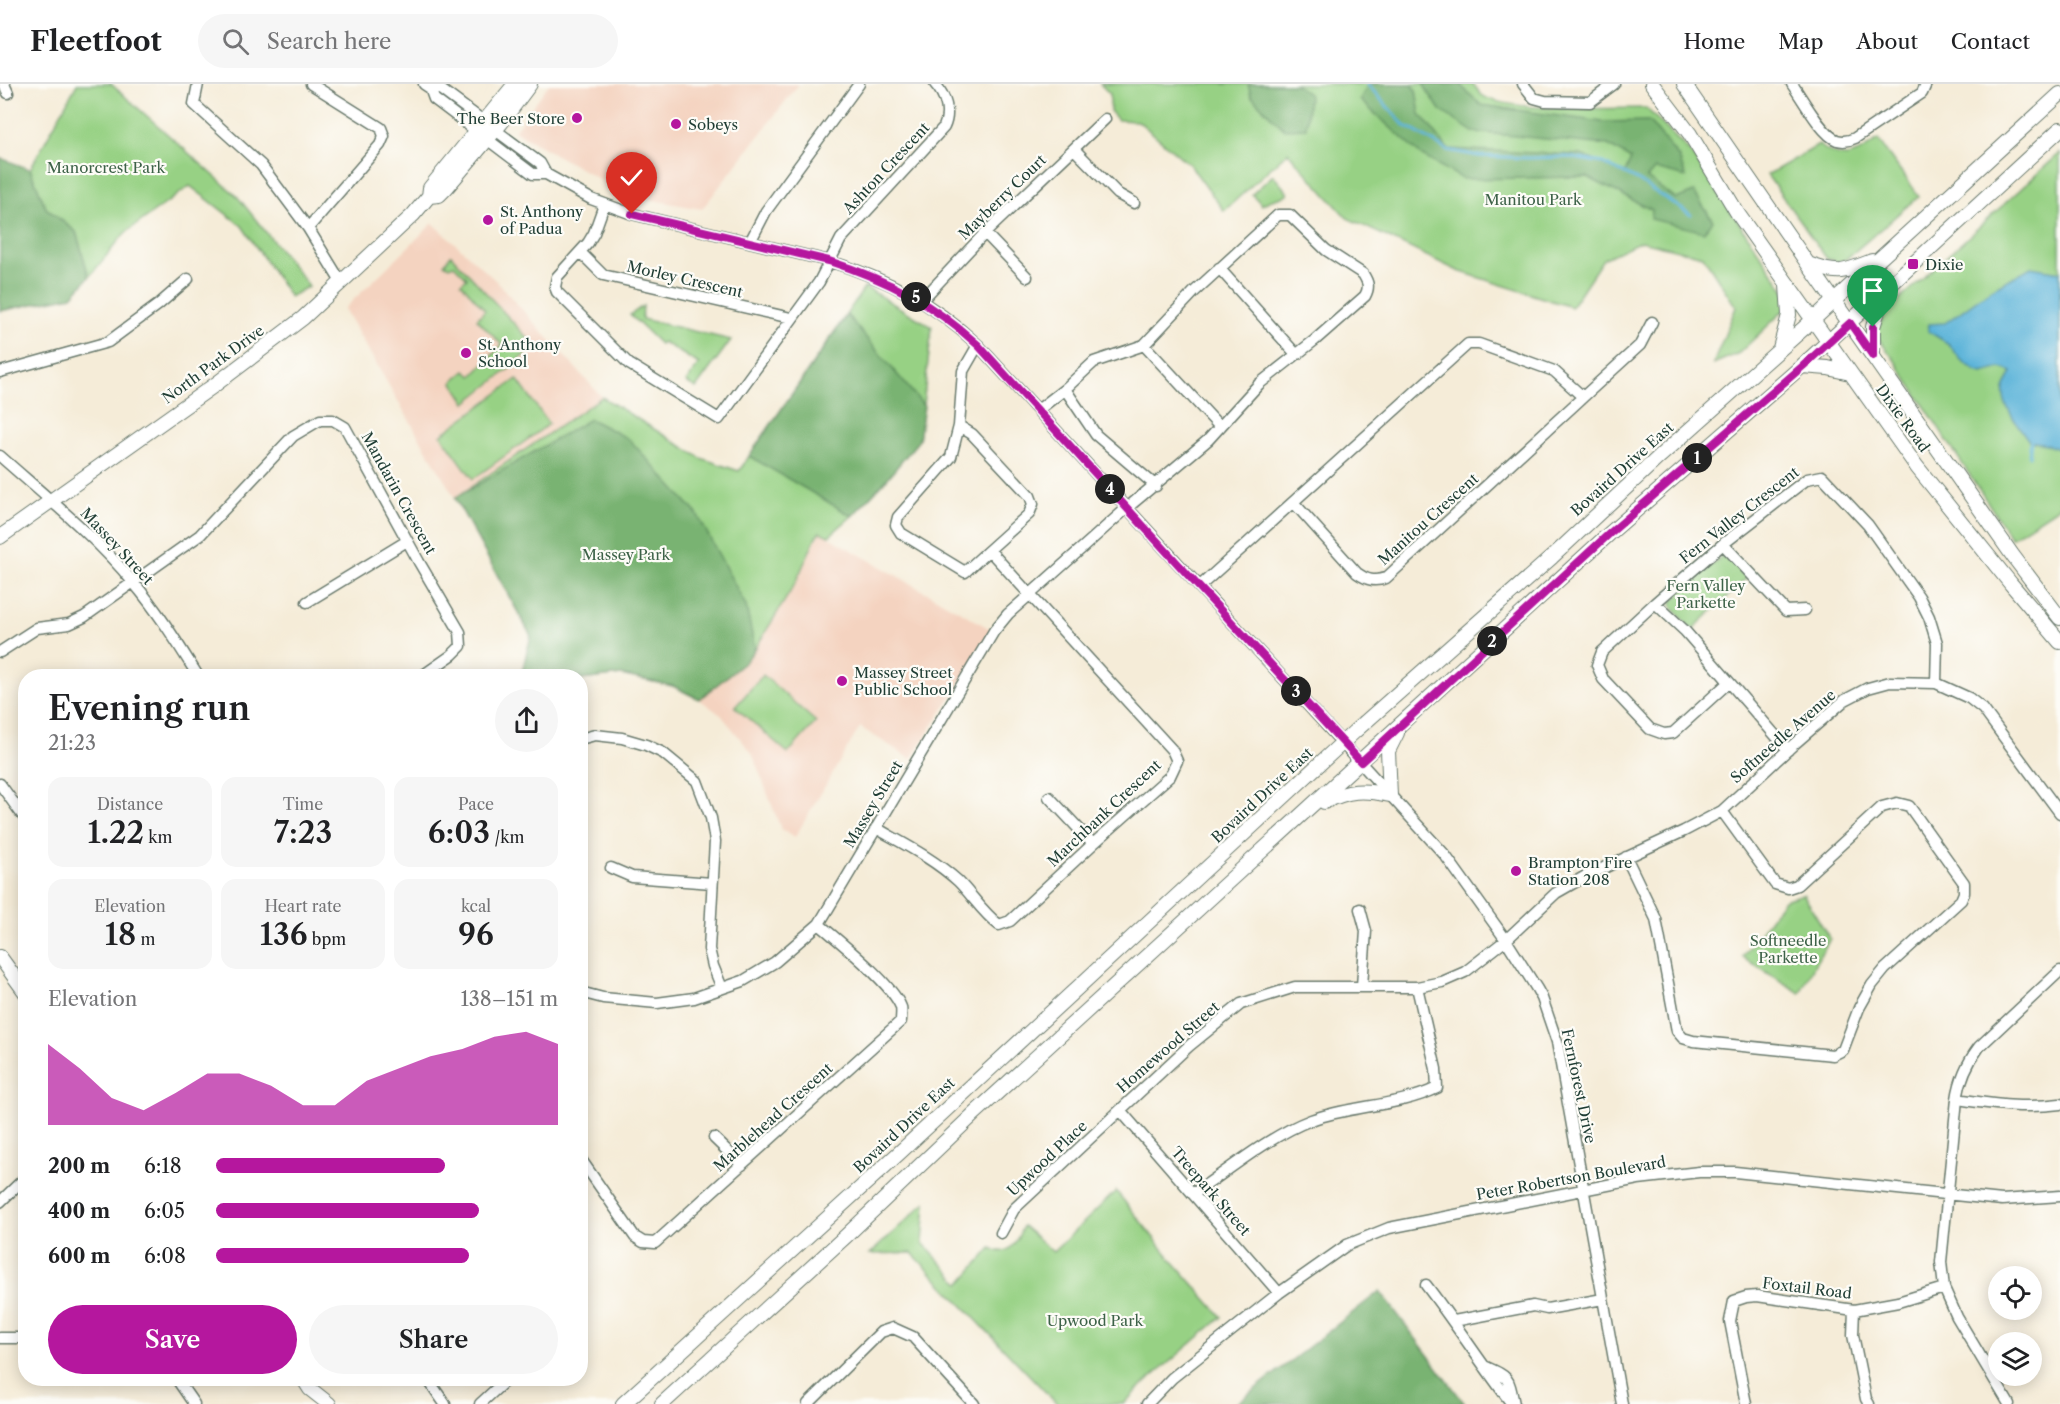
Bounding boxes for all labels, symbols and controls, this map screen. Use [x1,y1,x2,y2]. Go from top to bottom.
search box [198,14,618,68]
text: Fleetfoot [30,24,162,58]
icon: search [219,25,252,58]
text: Search here [267,28,391,55]
text: Home [1684,29,1745,54]
text: Map [1778,29,1823,54]
text: About [1856,29,1918,54]
text: Contact [1951,29,2030,54]
place label: The Beer Store [457,109,565,128]
marker: The Beer Store [570,111,584,125]
place label: Sobeys [688,115,738,134]
marker: Sobeys [669,117,683,131]
street label: Ashton Crescent [838,118,934,219]
street label: Mayberry Court [954,150,1050,244]
pin [606,152,657,214]
park label: Manorcrest Park [47,158,167,177]
icon: check [615,161,648,194]
park label: Manitou Park [1484,190,1583,209]
place label: St. Anthony of Padua [500,202,584,238]
marker: St. Anthony of Padua [481,213,495,227]
place label: Dixie [1925,255,1963,274]
street label: Morley Crescent [625,256,745,302]
marker: Dixie [1906,257,1920,271]
pin [1847,265,1898,327]
icon: arrive [1856,274,1889,307]
pin: 5 [901,282,931,312]
text: 5 [912,287,920,307]
street label: North Park Drive [158,321,268,407]
place label: St. Anthony School [478,335,562,371]
marker: St. Anthony School [459,346,473,360]
street label: Dixie Road [1872,380,1934,456]
street label: Bovaird Drive East [1567,417,1678,520]
street label: Mandarin Crescent [357,428,441,558]
pin: 1 [1682,443,1712,473]
text: 1 [1693,448,1701,468]
street label: Fern Valley Crescent [1675,462,1803,568]
street label: Manitou Crescent [1374,469,1483,569]
pin: 4 [1095,474,1125,504]
text: 4 [1105,479,1115,499]
street label: Massey Street [76,504,158,589]
park label: Massey Park [582,545,672,564]
park label: Fern Valley Parkette [1666,576,1746,612]
pin: 2 [1477,626,1507,656]
text: 2 [1487,631,1497,651]
place label: Massey Street Public School [854,663,953,699]
marker: Massey Street Public School [835,674,849,688]
pin: 3 [1281,676,1311,706]
text: 3 [1291,681,1301,701]
street label: Softneedle Avenue [1726,685,1840,787]
text: Evening run [48,688,250,729]
button: share [495,689,558,752]
text: 21:23 [48,731,96,755]
street label: Bovaird Drive East [1207,743,1317,847]
street label: Marchbank Crescent [1043,755,1165,871]
street label: Massey Street [839,756,907,851]
text: Distance [97,794,163,814]
text: Time [283,794,323,814]
text: Pace [458,794,494,814]
text: 1.22 [88,814,144,851]
text: 7:23 [274,814,332,851]
text: 6:03 [428,814,490,851]
text: km [144,827,172,847]
text: /km [490,827,524,847]
place label: Brampton Fire Station 208 [1528,853,1632,889]
marker: Brampton Fire Station 208 [1509,864,1523,878]
text: Elevation [94,896,166,916]
text: Heart rate [264,896,342,916]
text: kcal [461,896,491,916]
text: 18 [105,916,136,953]
text: 136 [260,916,308,953]
text: 96 [458,916,494,953]
text: m [136,929,155,949]
text: bpm [308,929,346,949]
park label: Softneedle Parkette [1750,931,1826,967]
text: Elevation [48,987,137,1011]
text: 138–151 m [460,987,558,1011]
street label: Homewood Street [1113,997,1224,1097]
street label: Fernforest Drive [1558,1027,1600,1145]
street label: Marblehead Crescent [710,1058,837,1175]
street label: Bovaird Drive East [849,1073,959,1177]
street label: Upwood Place [1003,1116,1091,1200]
street label: Treepark Street [1167,1143,1255,1240]
street label: Peter Robertson Boulevard [1475,1152,1667,1204]
text: 200 m [48,1154,110,1178]
text: 6:18 [144,1154,182,1178]
text: 400 m [48,1199,110,1223]
text: 6:05 [144,1199,185,1223]
text: 600 m [48,1244,110,1268]
text: 6:08 [144,1244,186,1268]
map controls [1988,1266,2042,1386]
button: locate [1988,1266,2042,1320]
street label: Foxtail Road [1761,1273,1853,1303]
button: Save [48,1305,297,1374]
button: Share [309,1305,558,1374]
park label: Upwood Park [1047,1311,1144,1330]
button: layers [1988,1332,2042,1386]

